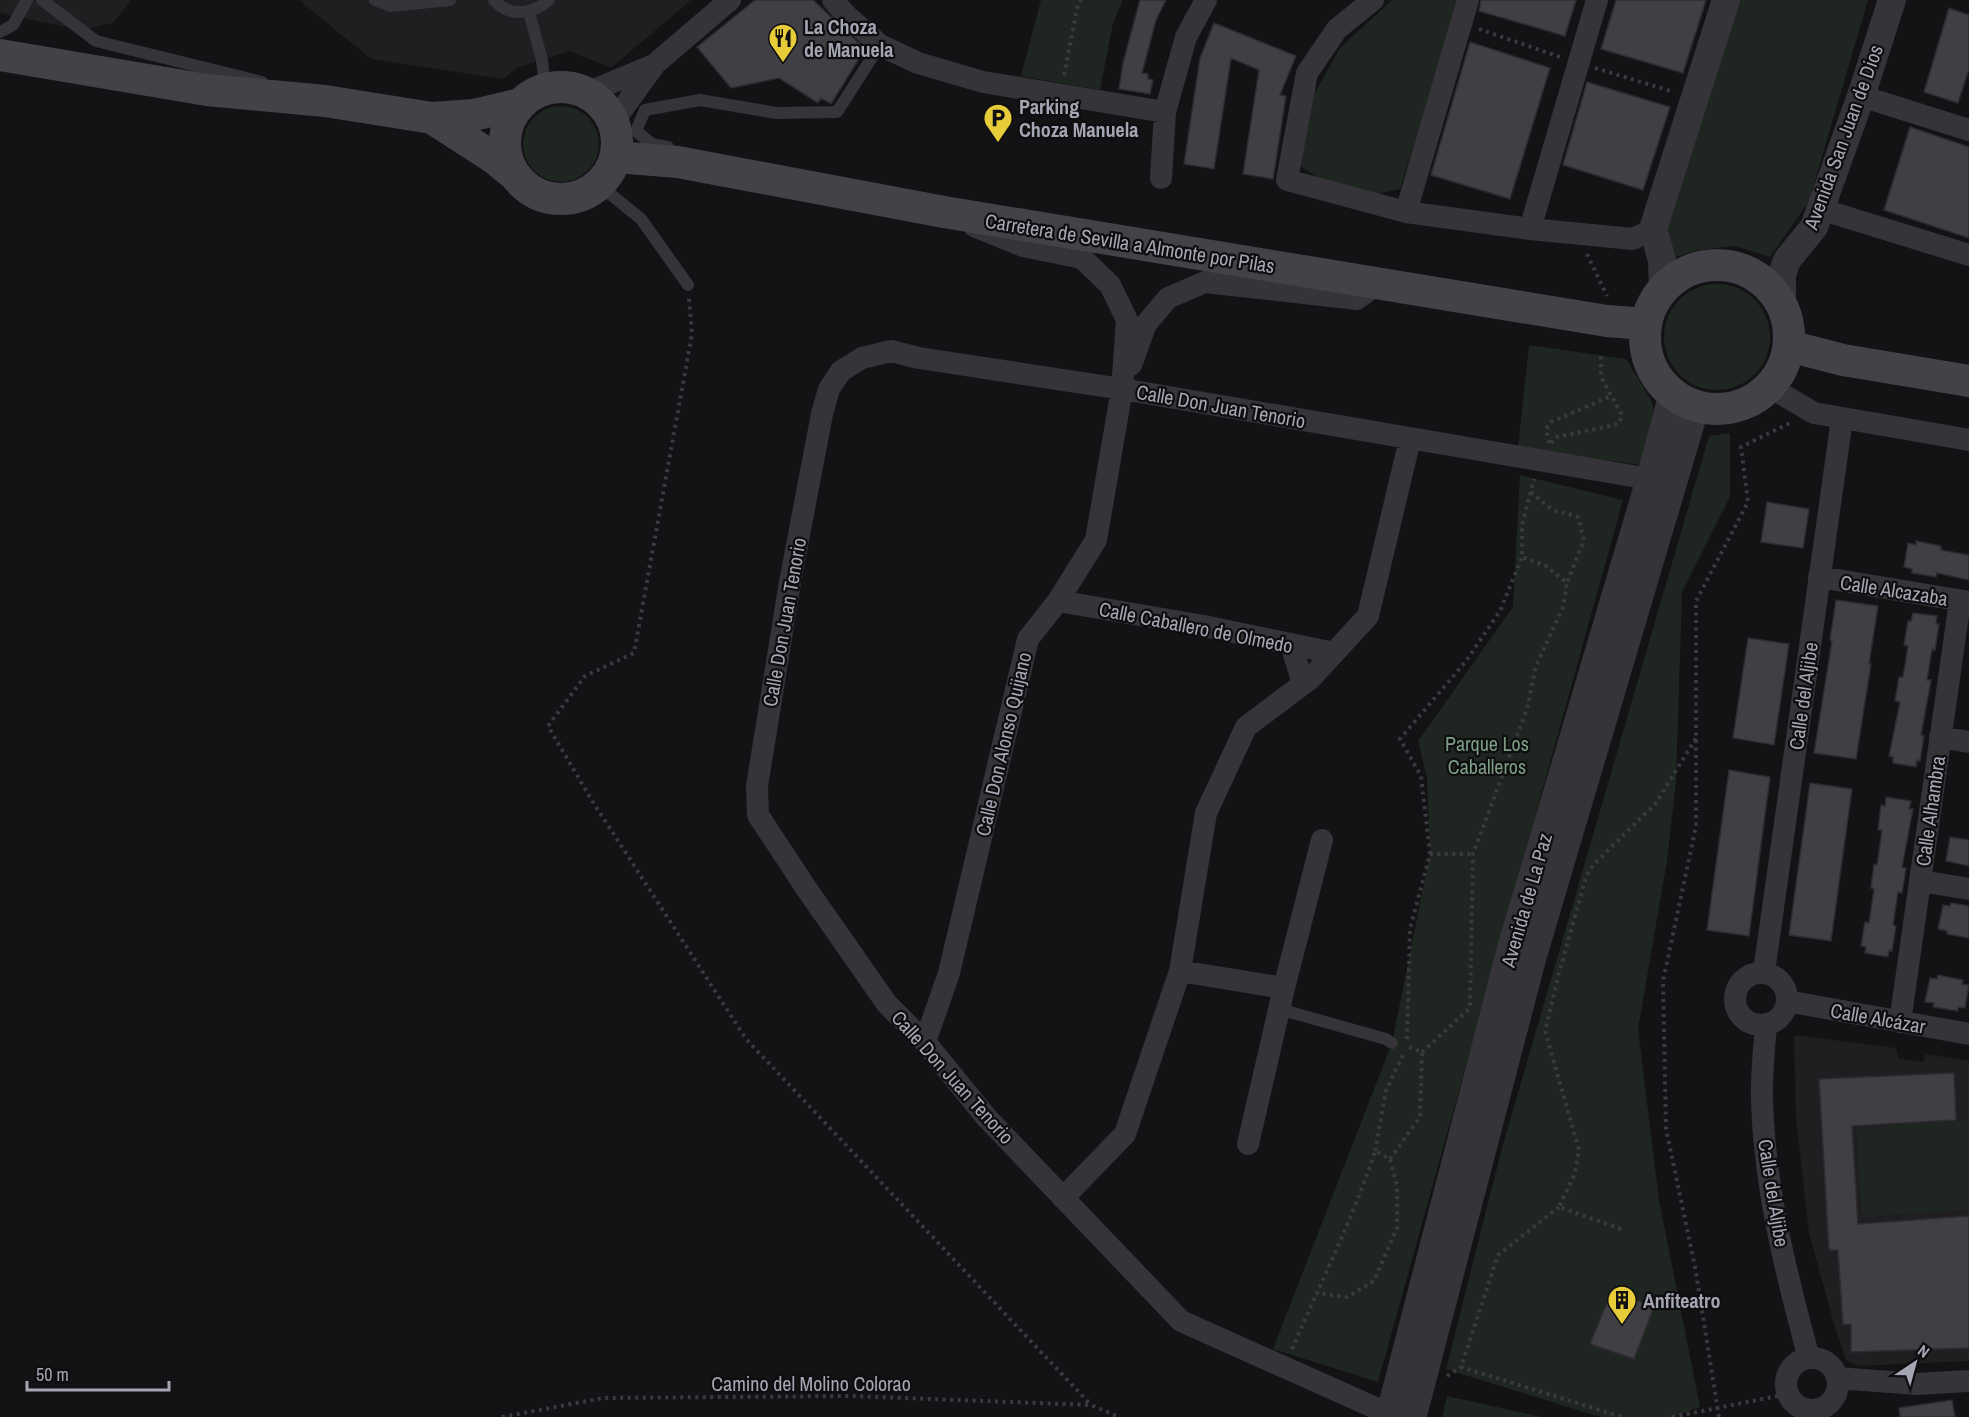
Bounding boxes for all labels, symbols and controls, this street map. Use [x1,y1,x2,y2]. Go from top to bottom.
place label: La Choza de Manuela [804,13,893,63]
restaurant icon: La Choza de Manuela [767,22,799,64]
street label: Avenida San Juan de Dios [1797,41,1889,234]
place label: Parking Choza Manuela [1019,93,1138,143]
parking icon: Parking Choza Manuela [982,102,1014,144]
street label: Carretera de Sevilla a Almonte por Pilas [983,207,1277,279]
street label: Calle Don Juan Tenorio [1134,378,1308,434]
street label: Calle Don Juan Tenorio [756,535,812,709]
street label: Calle Alcazaba [1838,568,1950,612]
street label: Calle Caballero de Olmedo [1097,595,1295,659]
street label: Calle del Aljibe [1782,640,1824,752]
street label: Calle Don Alonso Quijano [969,649,1037,839]
park label: Parque Los Caballeros [1445,730,1529,780]
street label: Calle Alhambra [1909,754,1951,868]
street label: Avenida de La Paz [1494,830,1558,971]
street label: Calle Alcázar [1829,996,1928,1040]
street label: Calle Don Juan Tenorio [886,1004,1020,1150]
street label: Calle del Aljibe [1752,1137,1796,1249]
building icon: Anfiteatro [1606,1284,1638,1326]
place label: Anfiteatro [1643,1287,1720,1314]
north arrow [1885,1333,1945,1393]
text: N [1914,1339,1934,1363]
scale bar [27,1354,170,1392]
text: 50 m [36,1362,69,1387]
street label: Camino del Molino Colorao [711,1370,911,1397]

